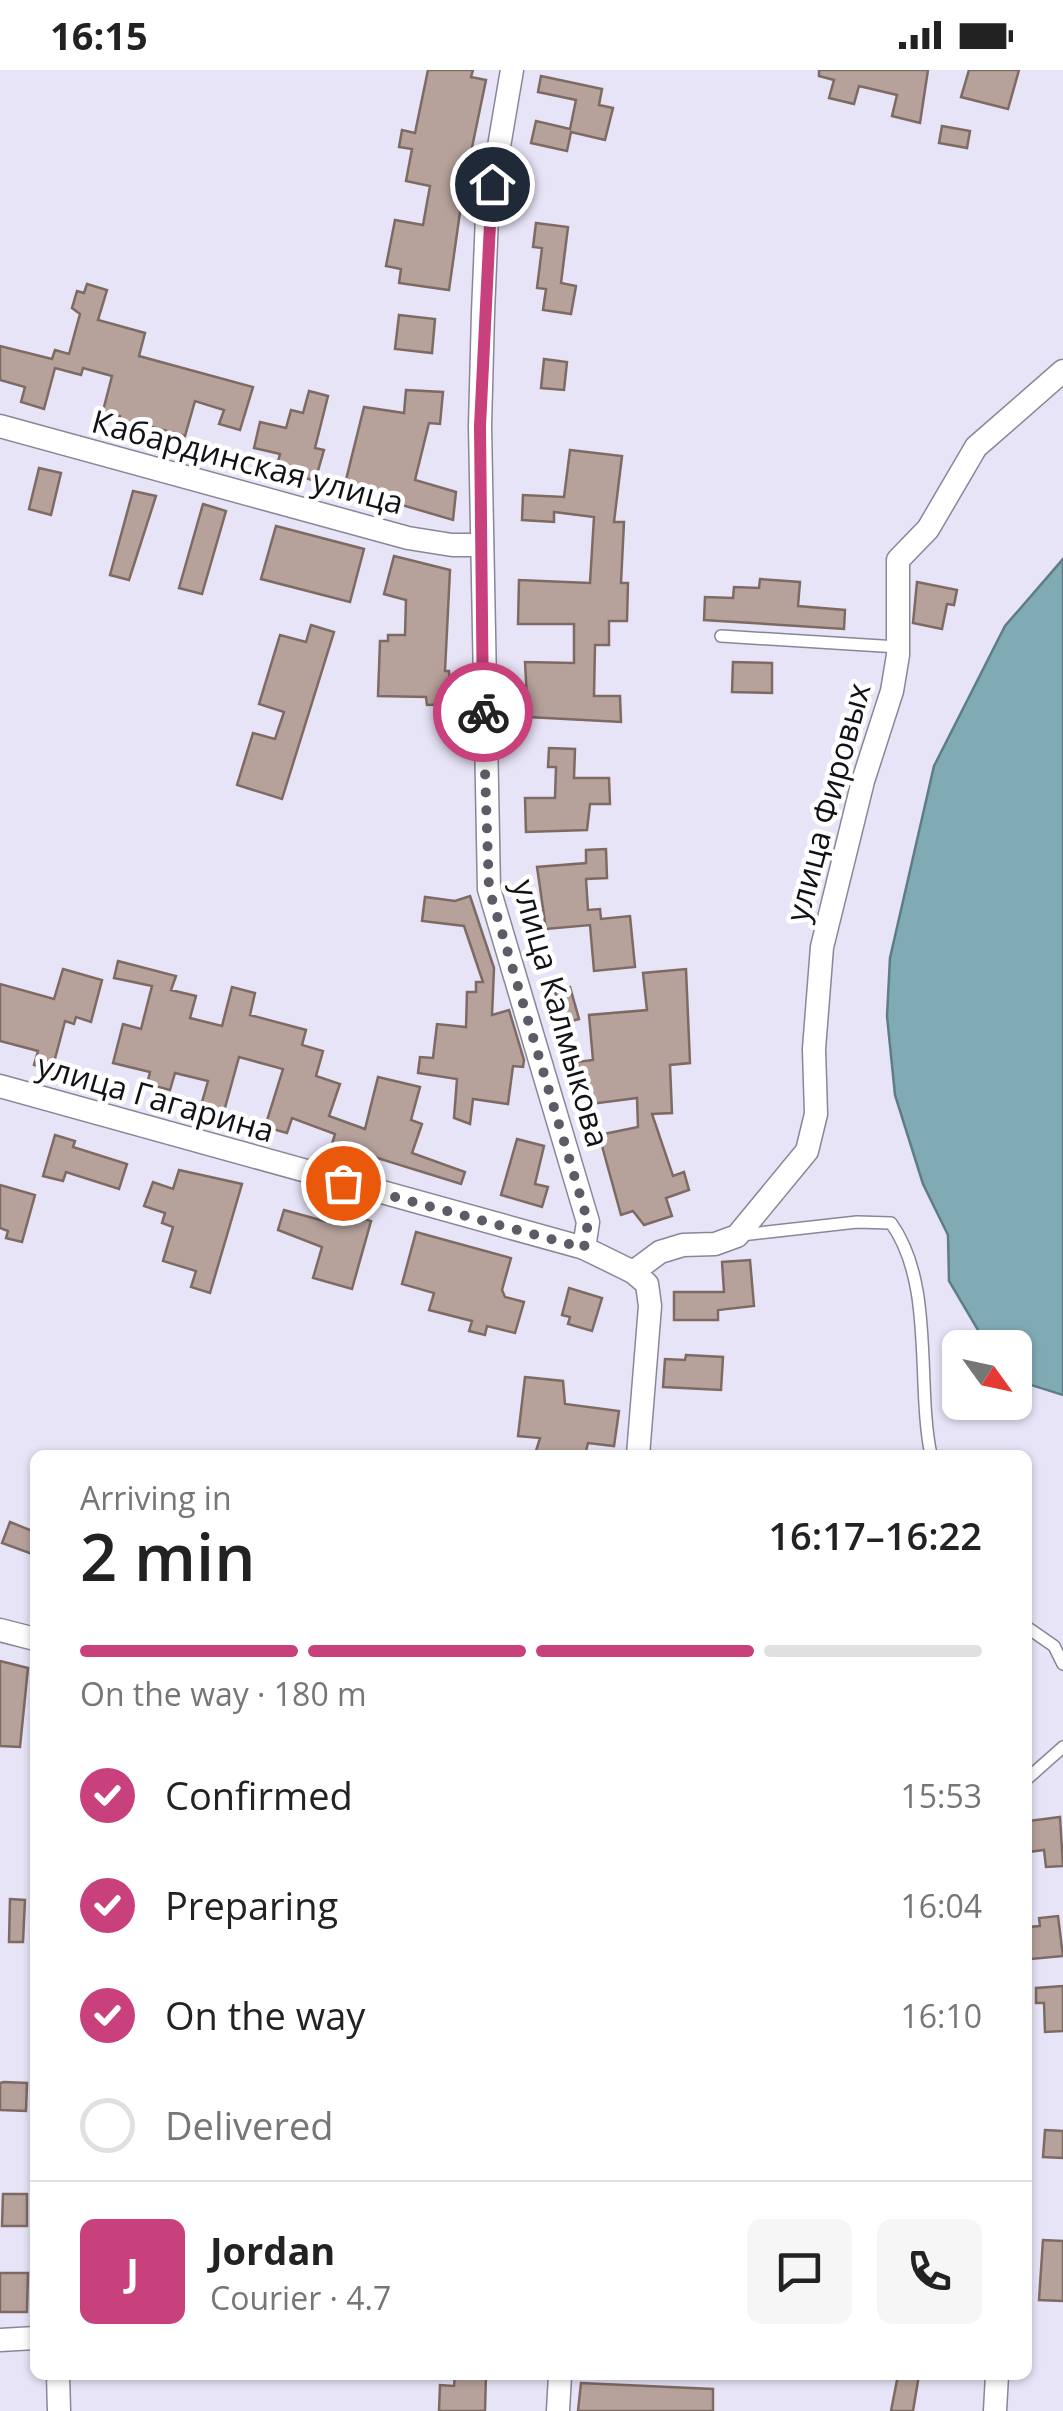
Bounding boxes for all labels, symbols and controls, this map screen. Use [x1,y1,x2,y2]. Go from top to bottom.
text: 16:15 [50,9,148,61]
pin [450,142,535,227]
icon: home [465,157,520,212]
street label: Кабардинская улица [87,399,409,523]
courier [433,662,533,762]
street label: улица Фировых [775,678,880,926]
icon: bike [456,685,511,740]
street label: улица Калмыкова [503,874,621,1152]
street label: улица Гагарина [32,1043,280,1151]
pin [301,1141,386,1226]
icon: bag [316,1156,371,1211]
north arrow [942,1330,1032,1420]
map controls [942,1330,1032,1420]
text: Arriving in [80,1476,232,1519]
text: 16:17–16:22 [768,1509,982,1561]
text: 2 min [80,1512,255,1600]
text: On the way · 180 m [80,1672,367,1715]
icon: check [80,1768,135,1823]
text: Confirmed [165,1769,353,1821]
text: 15:53 [900,1774,982,1817]
icon: check [80,1878,135,1933]
text: Preparing [165,1879,338,1931]
text: 16:04 [900,1884,982,1927]
icon: check [80,1988,135,2043]
text: On the way [165,1989,365,2041]
text: 16:10 [900,1994,982,2037]
text: Delivered [165,2099,334,2151]
button: chat [747,2219,852,2324]
button: phone [877,2219,982,2324]
text: Jordan [210,2224,335,2276]
text: J [126,2245,139,2297]
text: Courier · 4.7 [210,2276,391,2319]

